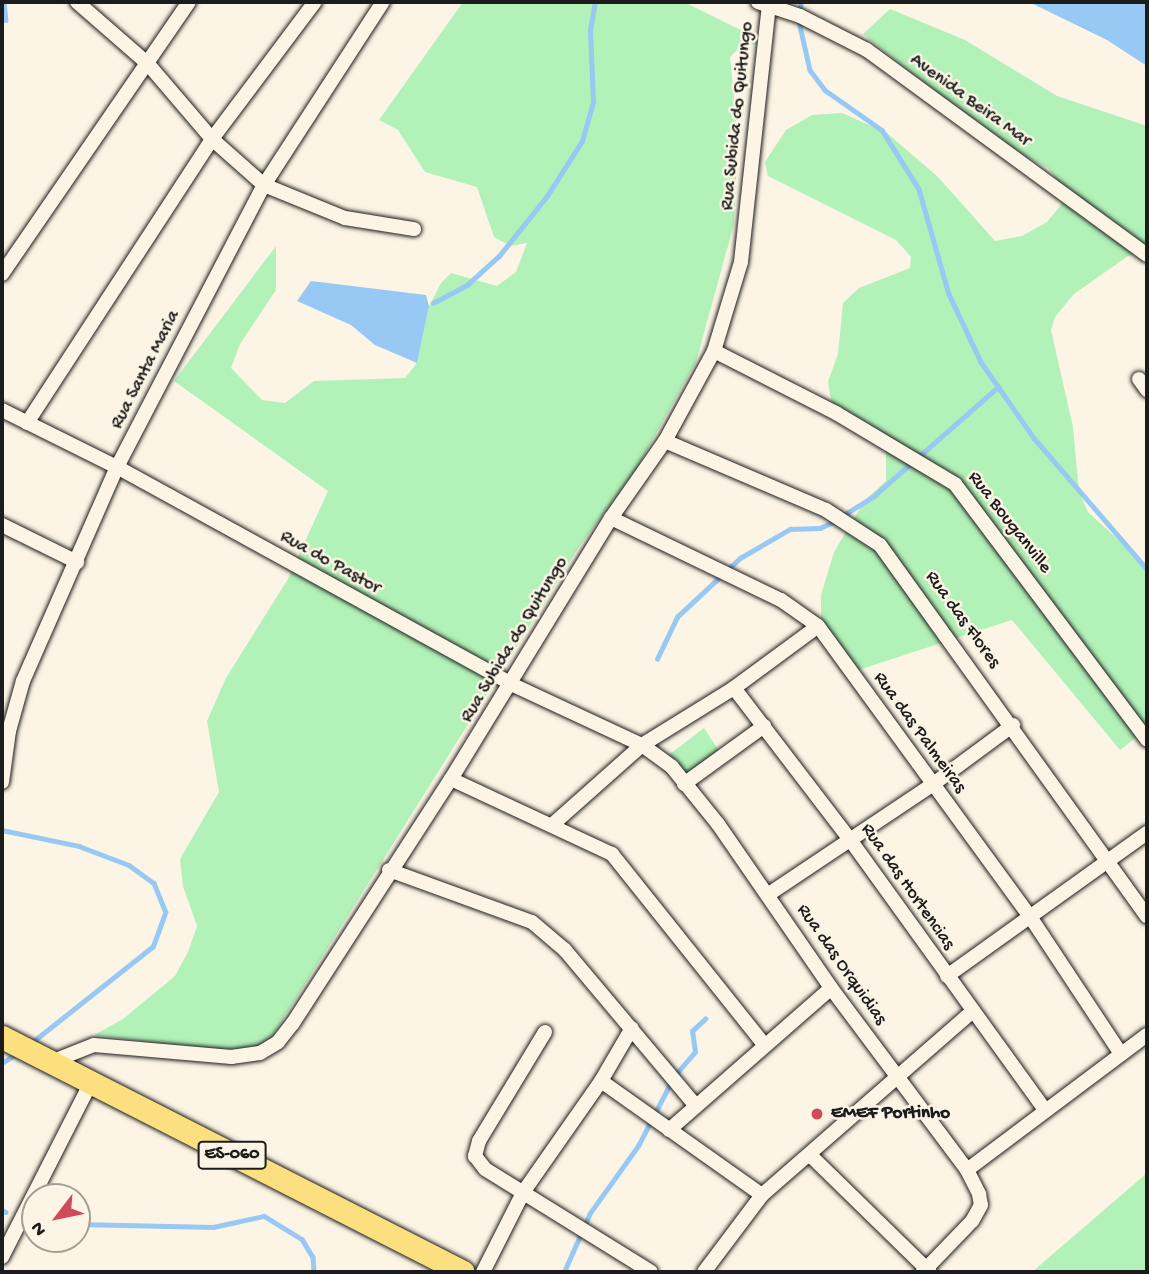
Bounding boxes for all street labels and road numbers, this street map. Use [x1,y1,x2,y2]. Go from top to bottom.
street label: Rua Subida do Quitungo [717,21,759,211]
street label: Avenida Beira Mar [905,49,1035,153]
street label: Rua Santa Maria [106,307,186,433]
street label: Rua Bouganville [962,467,1056,579]
street label: Rua do Pastor [276,526,384,600]
street label: Rua Subida do Quitungo [456,553,574,727]
street label: Rua das Flores [919,567,1005,673]
street label: Rua das Palmeiras [867,668,971,798]
street label: Rua das Hortencias [855,819,959,955]
street label: Rua das Orquidias [791,900,891,1030]
road number: ES-060 [197,1140,267,1170]

